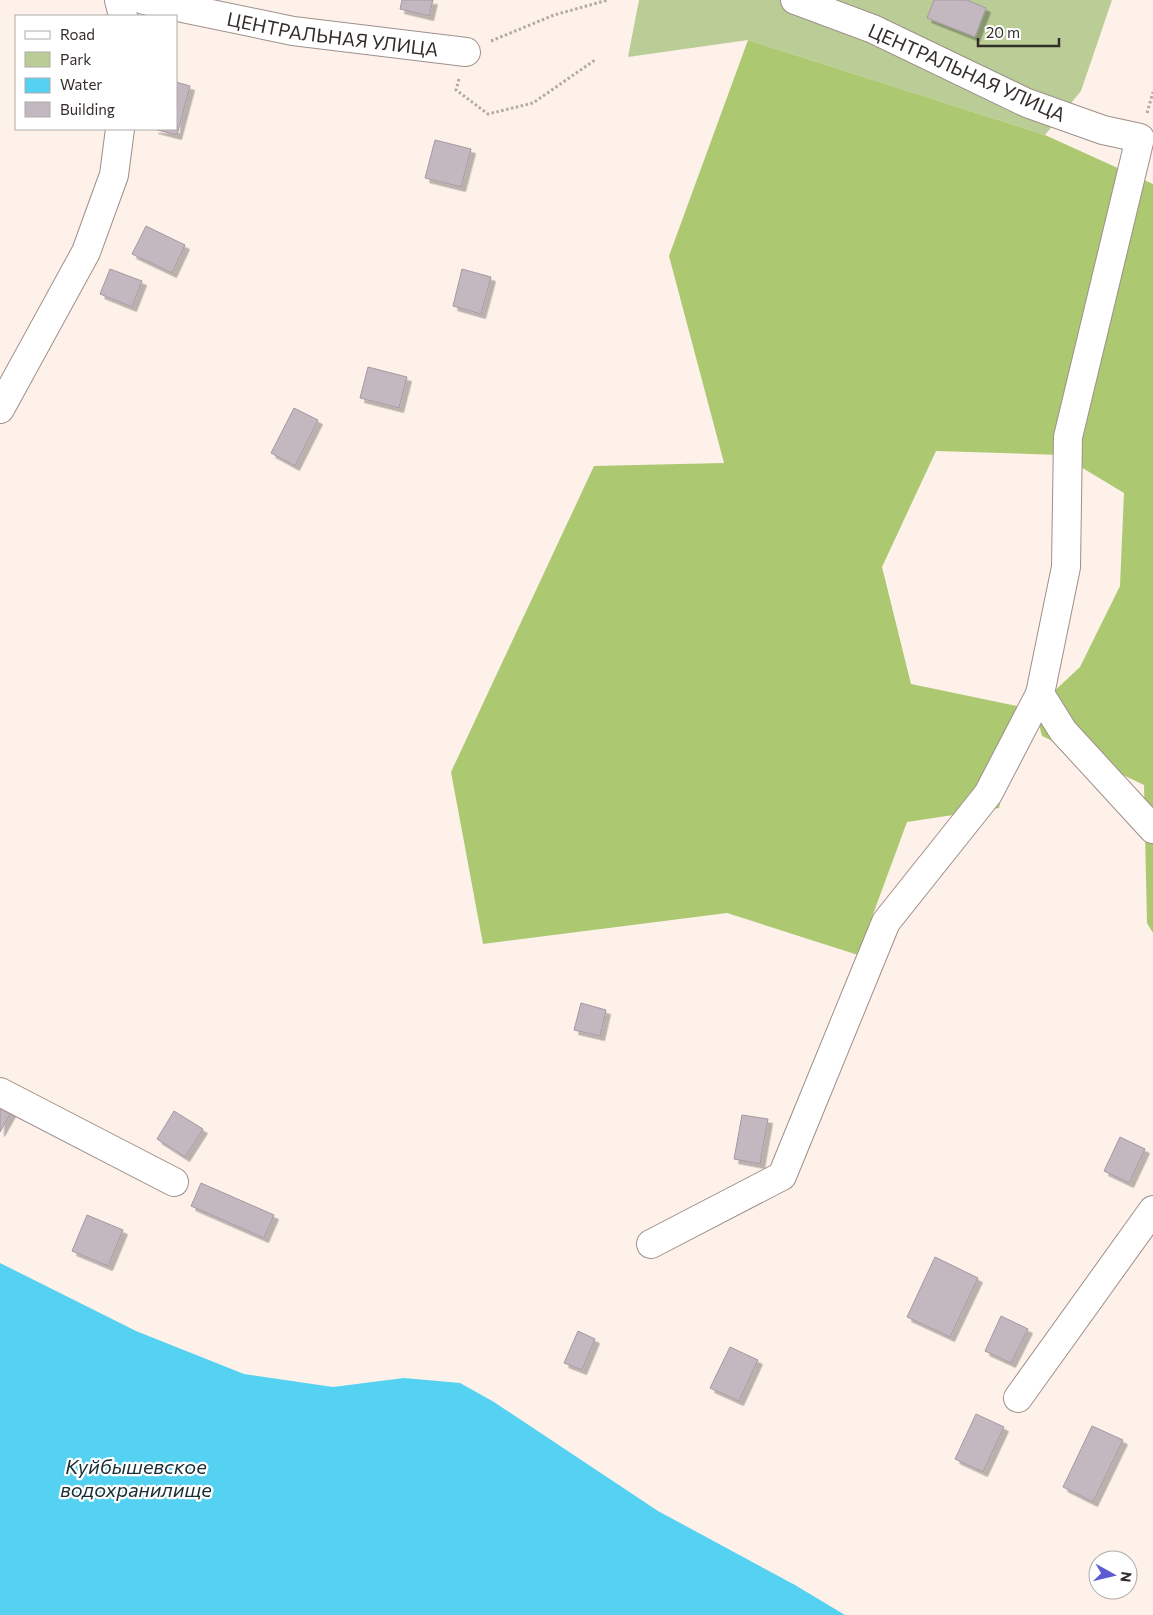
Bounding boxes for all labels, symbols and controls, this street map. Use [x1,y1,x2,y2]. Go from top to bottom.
street label: ЦЕНТРАЛЬНАЯ УЛИЦА [225,6,440,60]
legend [15,15,178,130]
scale bar [978,15,1059,47]
street label: ЦЕНТРАЛЬНАЯ УЛИЦА [865,18,1069,126]
text: 20 m [986,23,1020,41]
text: Road [60,25,95,43]
text: Park [60,50,91,68]
text: Water [60,75,102,93]
text: Building [60,100,115,118]
water label: Куйбышевское водохранилище [60,1454,212,1501]
north arrow [1088,1550,1138,1600]
text: N [1117,1570,1136,1583]

